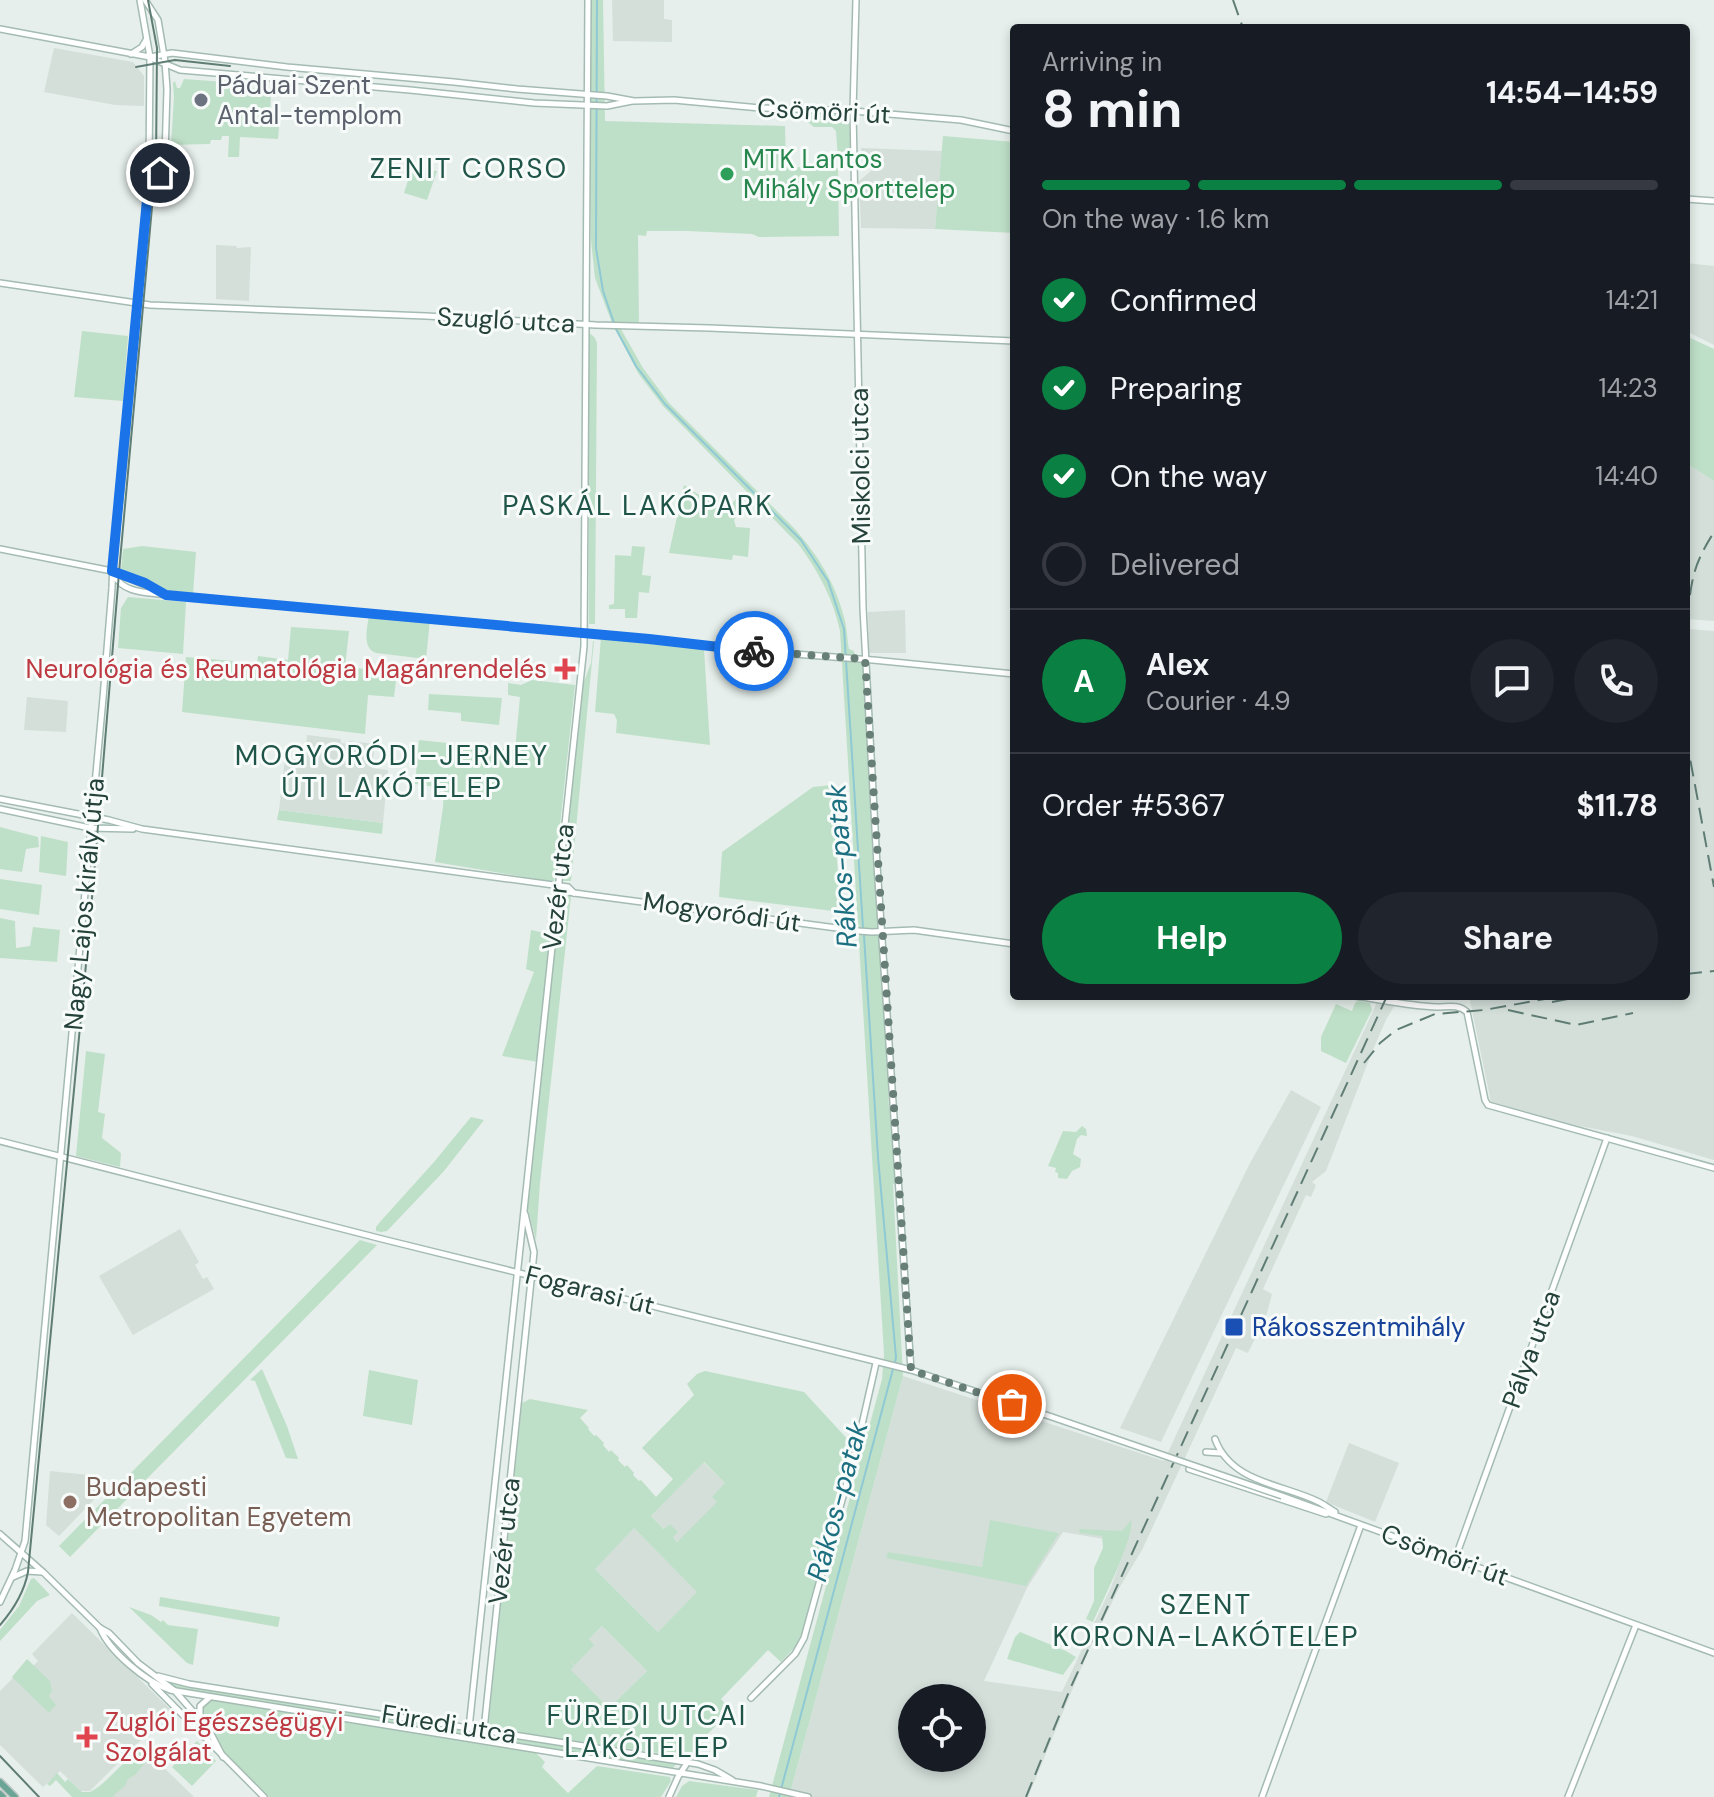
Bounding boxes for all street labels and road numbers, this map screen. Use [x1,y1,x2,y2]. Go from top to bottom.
street label: Csömöri út [756,91,892,131]
street label: Szugló utca [436,299,576,341]
street label: Miskolci utca [842,388,878,544]
street label: Nagy Lajos király útja [56,776,112,1032]
street label: Vezér utca [534,822,582,952]
street label: Mogyoródi út [641,884,803,940]
street label: Fogarasi út [522,1258,658,1322]
street label: Pálya utca [1494,1285,1568,1413]
street label: Vezér utca [480,1476,528,1606]
street label: Csömöri út [1376,1516,1514,1594]
street label: Füredi utca [379,1697,519,1751]

